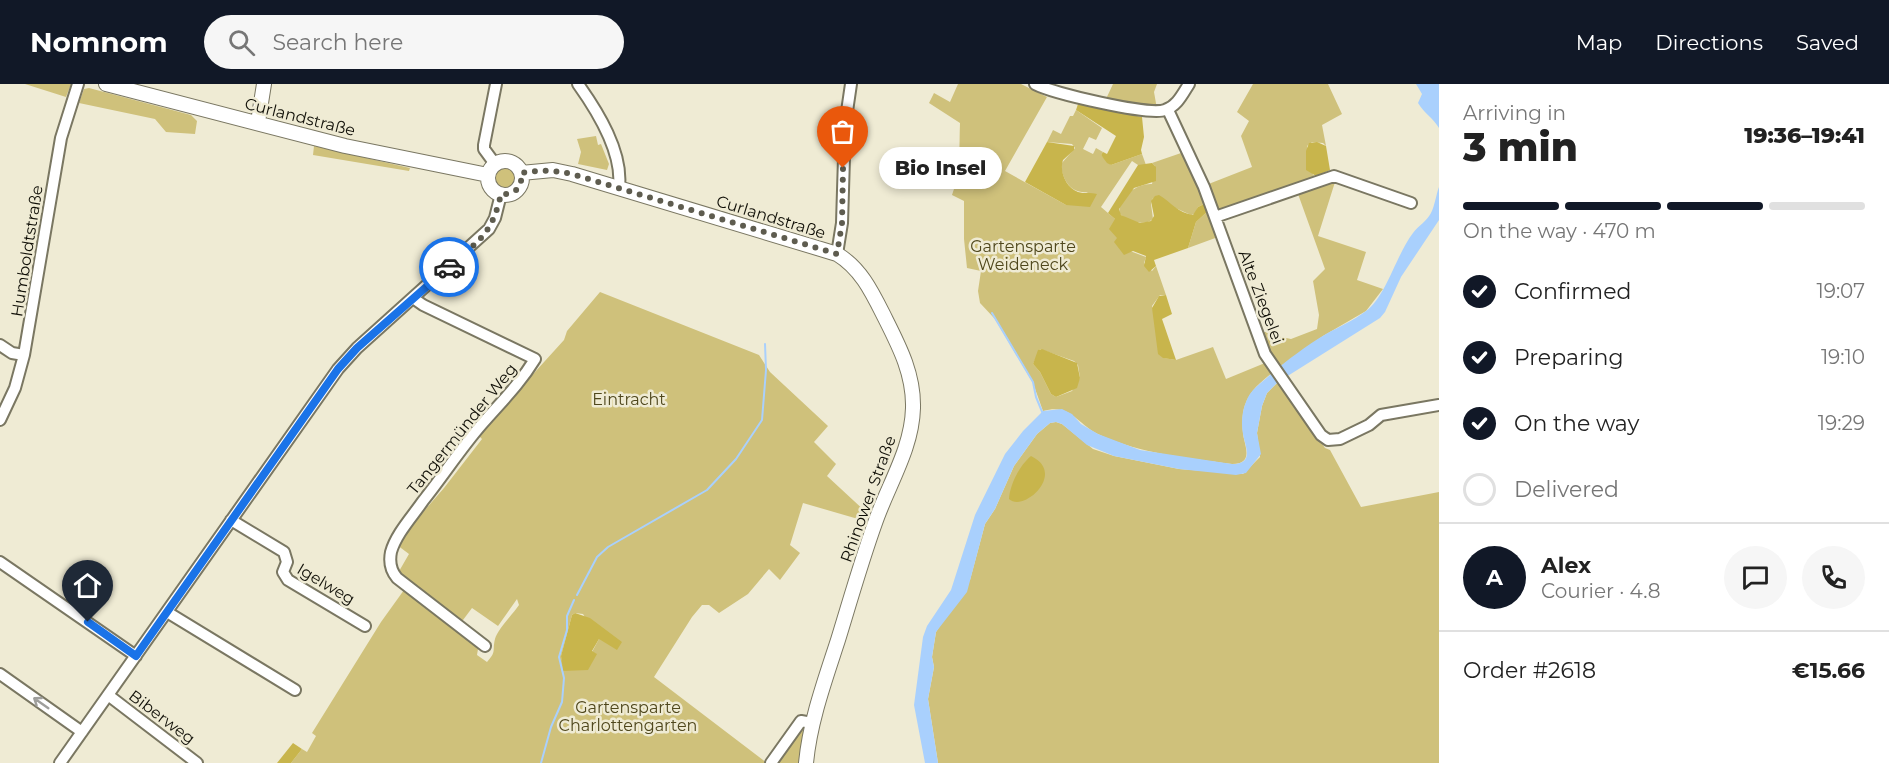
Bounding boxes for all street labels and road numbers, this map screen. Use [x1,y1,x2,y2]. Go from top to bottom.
street label: Curlandstraße [243,94,357,140]
street label: Humboldtstraße [7,184,47,318]
street label: Curlandstraße [714,191,828,243]
street label: Alte Ziegelei [1234,247,1288,347]
street label: Tangermünder Weg [403,360,521,498]
street label: Rhinower Straße [836,433,900,565]
street label: Igelweg [294,559,358,609]
street label: Biberweg [125,686,199,748]

